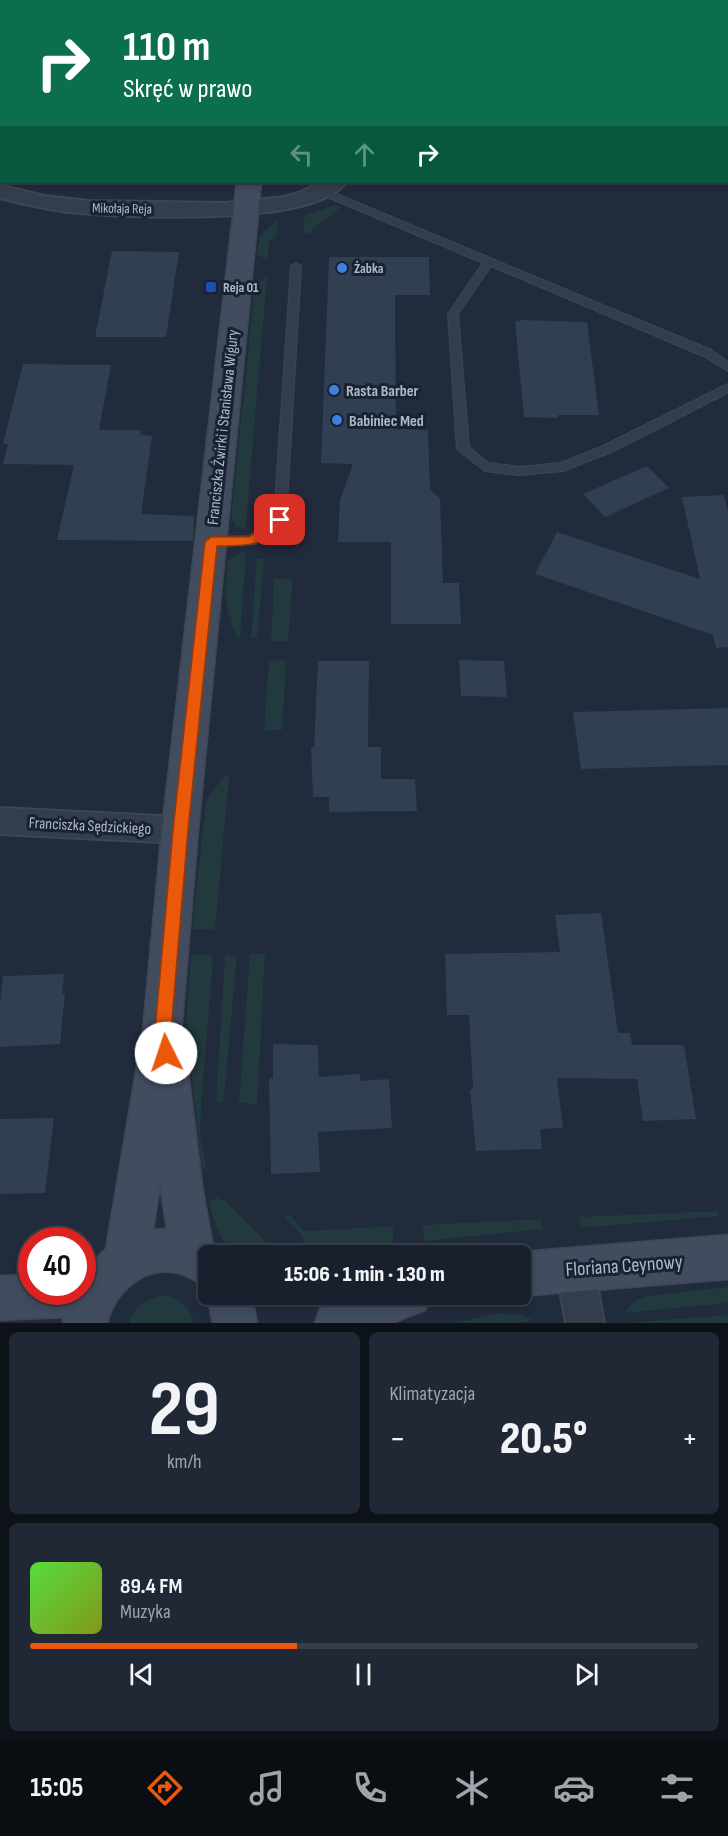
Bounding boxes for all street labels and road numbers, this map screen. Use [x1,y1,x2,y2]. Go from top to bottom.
street label: Mikołaja Reja [92,199,152,218]
street label: Franciszka Żwirki i Stanisława Wigury [204,329,243,526]
street label: Franciszka Sędzickiego [28,814,152,839]
street label: Floriana Ceynowy [565,1250,684,1282]

